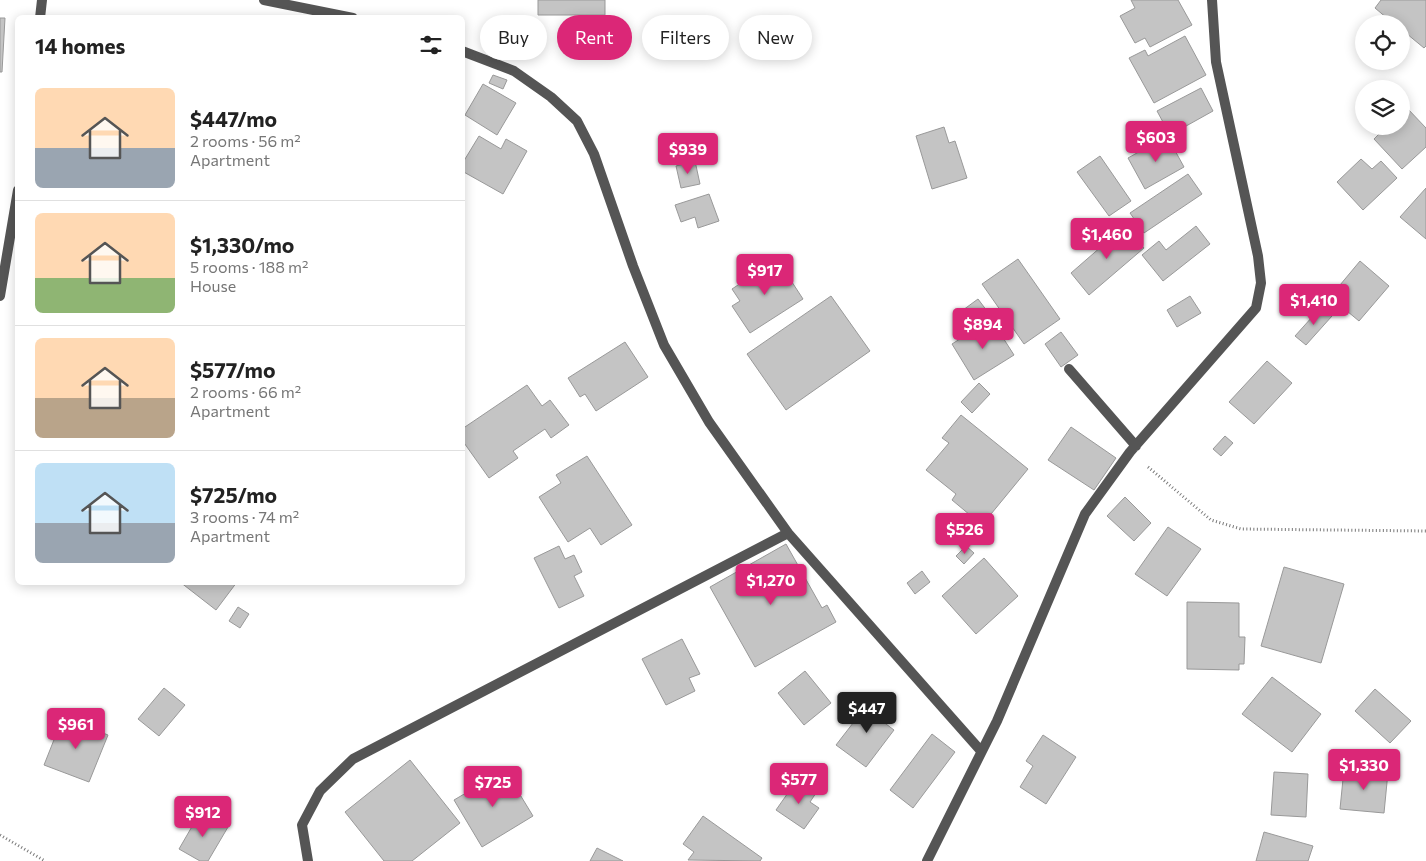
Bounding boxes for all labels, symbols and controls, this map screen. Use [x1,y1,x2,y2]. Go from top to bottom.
chip: Buy [480,15,547,60]
chip: Rent [557,15,632,60]
chip: Filters [642,15,729,60]
chip: New [739,15,812,60]
map controls [1355,15,1410,135]
button: locate [1355,15,1410,70]
icon: filters [417,31,445,59]
text: 14 homes [35,33,125,58]
button: layers [1355,80,1410,135]
text: $447/mo [190,106,277,131]
icon: home [75,108,135,168]
pin: $603 [1126,120,1186,163]
text: $603 [1137,127,1175,146]
text: 2 rooms · 56 m² [190,131,301,150]
pin: $939 [658,132,718,175]
text: $939 [669,139,707,158]
text: Apartment [190,150,270,169]
pin: $1,460 [1066,218,1148,260]
text: $1,460 [1082,224,1132,243]
text: $1,330/mo [190,232,294,257]
icon: home [75,233,135,293]
pin: $917 [735,254,795,296]
text: 5 rooms · 188 m² [190,257,308,276]
text: $917 [747,260,783,279]
text: House [190,276,236,295]
pin: $1,410 [1273,284,1355,326]
text: $1,410 [1290,290,1338,309]
pin: $894 [953,308,1013,350]
text: $894 [964,314,1002,333]
text: $577/mo [190,357,275,382]
icon: home [75,358,135,418]
text: 2 rooms · 66 m² [190,382,301,401]
text: Apartment [190,401,270,420]
text: $725/mo [190,482,277,507]
icon: home [75,483,135,543]
text: 3 rooms · 74 m² [190,507,299,526]
pin: $526 [935,512,995,555]
text: $526 [946,519,984,538]
text: Apartment [190,526,270,545]
pin: $1,270 [730,564,812,606]
text: $1,270 [747,570,795,589]
pin: $447 [837,692,897,734]
text: $447 [848,698,886,717]
pin: $961 [46,708,106,750]
text: $961 [58,714,94,733]
pin: $1,330 [1323,748,1405,791]
text: $1,330 [1339,755,1389,774]
pin: $577 [769,762,829,805]
pin: $725 [463,766,523,808]
text: $577 [781,769,817,788]
text: $725 [475,772,511,791]
pin: $912 [173,796,233,838]
text: $912 [185,802,221,821]

